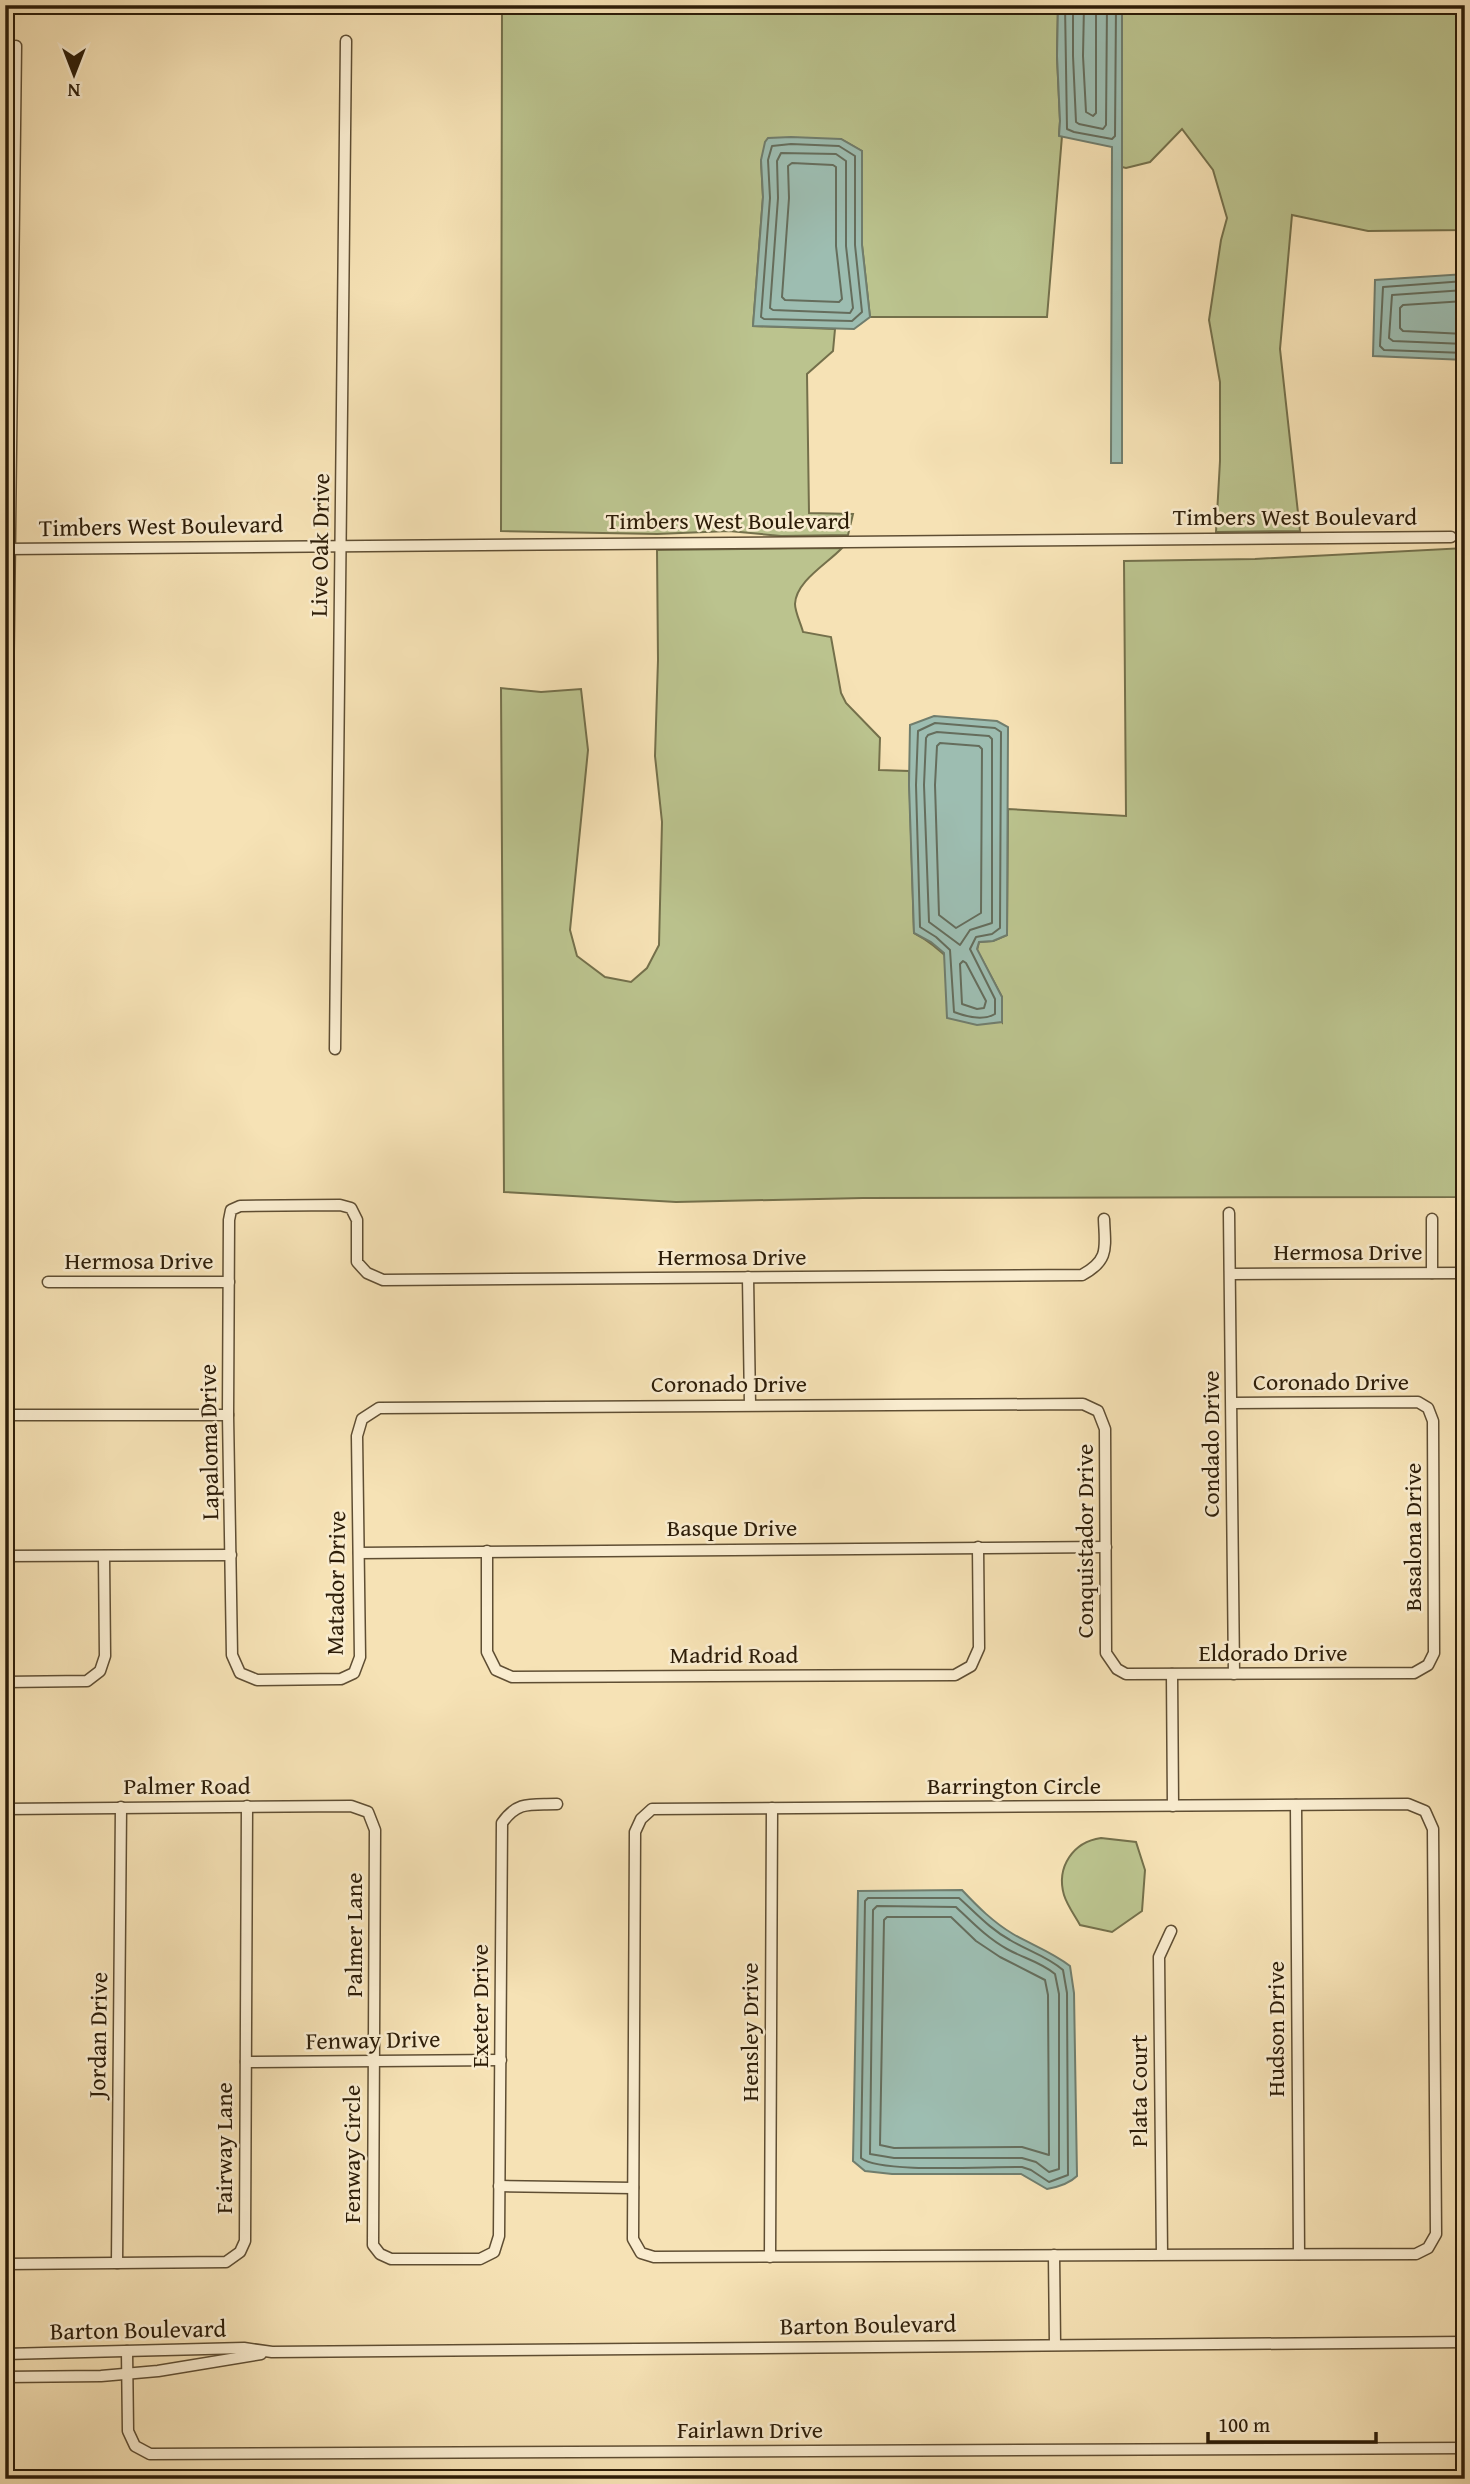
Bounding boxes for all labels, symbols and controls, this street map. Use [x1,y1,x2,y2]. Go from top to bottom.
north arrow [38,38,108,108]
text: N [67,77,80,105]
street label: Live Oak Drive [301,473,338,617]
street label: Timbers West Boulevard [1173,499,1417,534]
street label: Timbers West Boulevard [606,503,850,538]
street label: Timbers West Boulevard [39,506,284,545]
street label: Hermosa Drive [1274,1234,1422,1269]
street label: Hermosa Drive [658,1239,806,1274]
street label: Hermosa Drive [65,1243,213,1278]
street label: Lapaloma Drive [190,1364,227,1521]
street label: Coronado Drive [1253,1364,1409,1399]
street label: Coronado Drive [651,1366,807,1401]
street label: Condado Drive [1193,1370,1228,1518]
street label: Conquistador Drive [1067,1444,1102,1638]
street label: Basalona Drive [1395,1463,1430,1611]
street label: Matador Drive [317,1510,354,1656]
street label: Basque Drive [667,1510,797,1545]
street label: Eldorado Drive [1198,1635,1348,1670]
street label: Madrid Road [670,1637,799,1672]
street label: Palmer Road [123,1768,251,1803]
street label: Barrington Circle [927,1768,1101,1803]
street label: Palmer Lane [336,1873,371,1997]
street label: Exeter Drive [462,1944,497,2068]
street label: Hudson Drive [1258,1961,1293,2097]
street label: Hensley Drive [732,1962,767,2102]
street label: Jordan Drive [79,1972,116,2101]
street label: Fenway Drive [305,2021,441,2058]
street label: Plata Court [1121,2034,1156,2147]
street label: Fairway Lane [206,2082,241,2214]
street label: Fenway Circle [334,2085,369,2223]
street label: Barton Boulevard [779,2305,957,2344]
street label: Barton Boulevard [49,2310,227,2349]
scale bar [1208,2400,1376,2444]
text: 100 m [1218,2409,1270,2440]
street label: Fairlawn Drive [677,2412,823,2447]

